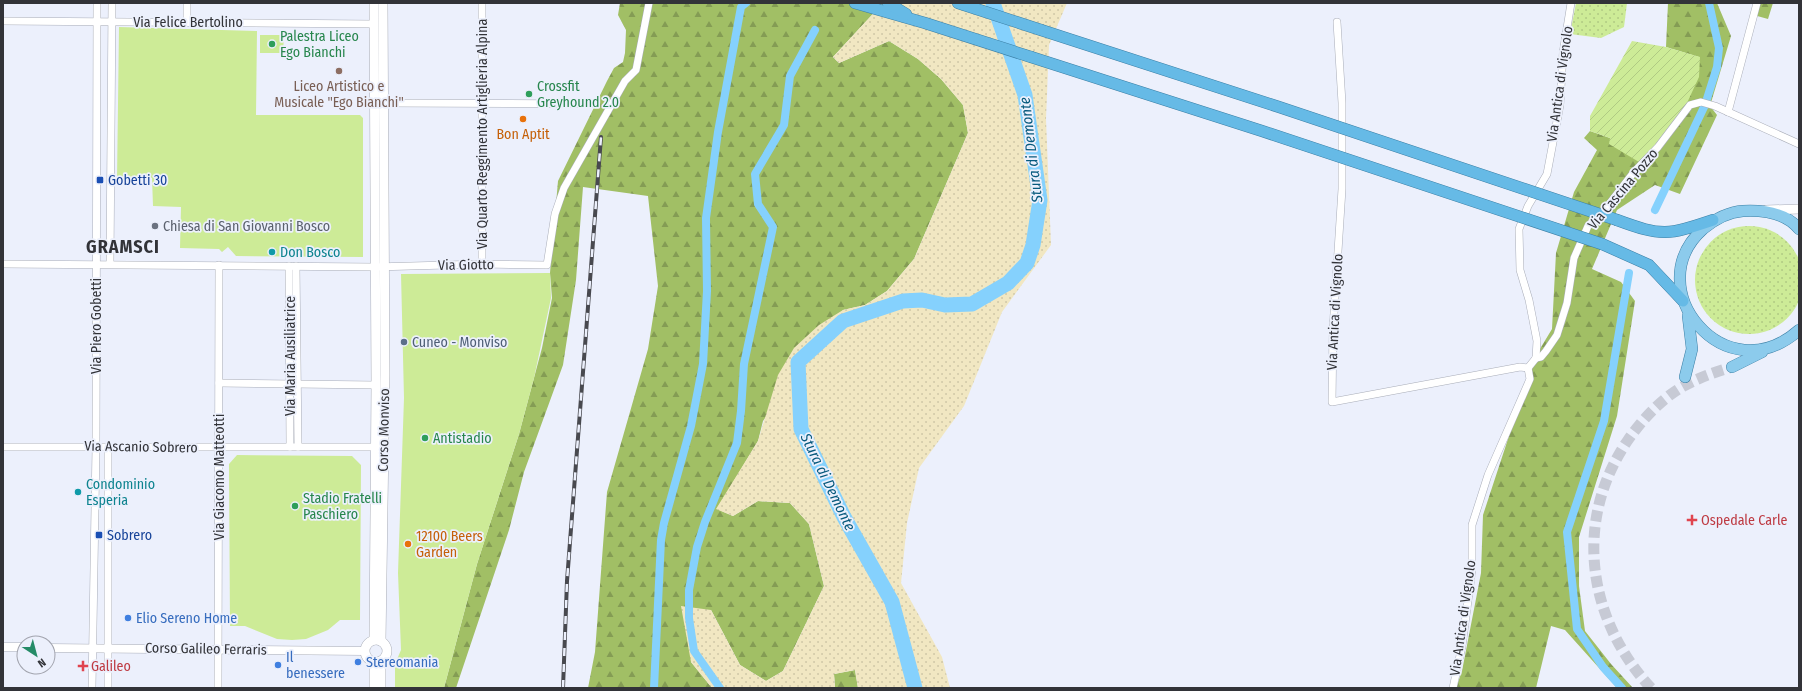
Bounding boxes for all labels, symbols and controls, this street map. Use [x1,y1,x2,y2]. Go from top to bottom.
street label: Via Felice Bertolino [133,14,243,31]
street label: Via Quarto Reggimento Artiglieria Alpina [474,19,491,249]
street label: Via Antica di Vignolo [1543,25,1577,143]
place label: Palestra Liceo Ego Bianchi [280,28,359,61]
marker: Palestra Liceo Ego Bianchi [267,39,277,49]
marker: Liceo Artistico e Musicale "Ego Bianchi" [334,66,344,76]
place label: Liceo Artistico e Musicale "Ego Bianchi" [274,78,404,111]
place label: Crossfit Greyhound 2.0 [537,78,619,111]
marker: Crossfit Greyhound 2.0 [524,89,534,99]
water label: Stura di Demonte [1016,96,1047,205]
marker: Bon Aptit [518,114,528,124]
place label: Bon Aptit [496,126,550,143]
street label: Via Cascina Pozzo [1584,145,1662,233]
place label: Gobetti 30 [108,172,167,189]
marker: Gobetti 30 [95,175,105,185]
place label: Chiesa di San Giovanni Bosco [163,218,330,235]
marker: Chiesa di San Giovanni Bosco [150,221,160,231]
district label: GRAMSCI [86,236,160,258]
place label: Don Bosco [280,244,340,261]
marker: Don Bosco [267,247,277,257]
street label: Via Antica di Vignolo [1323,253,1347,371]
street label: Via Giotto [438,256,494,274]
street label: Via Piero Gobetti [88,278,105,374]
street label: Via Maria Ausiliatrice [282,296,299,416]
place label: Cuneo - Monviso [412,334,507,351]
marker: Cuneo - Monviso [399,337,409,347]
street label: Corso Monviso [375,388,393,472]
street label: Via Giacomo Matteotti [211,414,228,540]
place label: Antistadio [433,430,492,447]
water label: Stura di Demonte [796,430,859,534]
marker: Antistadio [420,433,430,443]
street label: Via Ascanio Sobrero [84,438,198,456]
place label: Condominio Esperia [86,476,155,509]
marker: Condominio Esperia [73,487,83,497]
place label: Stadio Fratelli Paschiero [303,490,382,523]
marker: Stadio Fratelli Paschiero [290,501,300,511]
place label: Ospedale Carle [1701,512,1788,529]
marker: Ospedale Carle [1686,514,1698,526]
place label: Sobrero [107,527,152,544]
place label: 12100 Beers Garden [416,528,483,561]
marker: Sobrero [94,530,104,540]
marker: 12100 Beers Garden [403,539,413,549]
street label: Via Antica di Vignolo [1446,559,1480,677]
place label: Elio Sereno Home [136,610,237,627]
marker: Elio Sereno Home [123,613,133,623]
north arrow [16,635,56,675]
street label: Corso Galileo Ferraris [145,639,267,659]
place label: Il benessere [286,649,345,682]
place label: Stereomania [366,654,439,671]
text: N [35,655,48,670]
marker: Stereomania [353,657,363,667]
place label: Galileo [91,658,131,675]
marker: Il benessere [273,660,283,670]
marker: Galileo [78,661,88,671]

